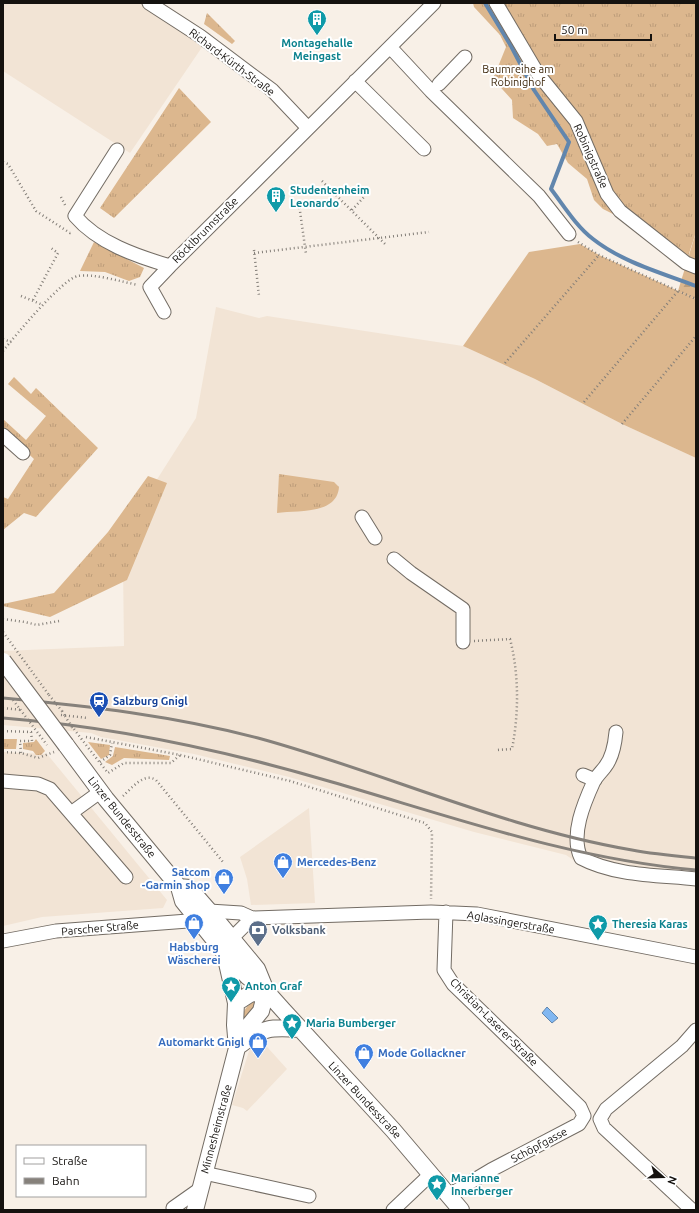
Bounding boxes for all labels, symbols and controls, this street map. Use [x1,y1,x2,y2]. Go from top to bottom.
building icon: Montagehalle Meingast [306,8,328,36]
scale bar [555,16,651,42]
text: 50 m [561,23,588,36]
street label: Richard-Kürth-Straße [187,26,277,98]
place label: Montagehalle Meingast [281,37,353,62]
park label: Baumreihe am Robinighof [482,63,554,88]
street label: Robinigstraße [571,122,611,190]
place label: Studentenheim Leonardo [290,184,369,209]
building icon: Studentenheim Leonardo [265,185,287,213]
street label: Röcklbrunnstraße [170,195,240,265]
station icon: Salzburg Gnigl [88,690,110,718]
place label: Salzburg Gnigl [113,695,188,707]
street label: Linzer Bundesstraße [86,774,158,860]
shop icon: Mercedes-Benz [272,851,294,879]
place label: Mercedes-Benz [297,856,377,868]
place label: Satcom -Garmin shop [142,866,210,891]
shop icon: Satcom -Garmin shop [213,867,235,895]
street label: Aglassingerstraße [466,908,556,936]
shop icon: Habsburg Wäscherei [183,912,205,940]
place icon: Theresia Karas [587,913,609,941]
place label: Theresia Karas [612,918,688,930]
street label: Parscher Straße [61,919,139,937]
bank icon: Volksbank [247,919,269,947]
place label: Volksbank [272,924,326,936]
place label: Habsburg Wäscherei [167,941,221,966]
place icon: Anton Graf [220,975,242,1003]
street label: Christian-Laserer-Straße [448,976,540,1068]
place label: Anton Graf [245,980,302,992]
place icon: Maria Bumberger [281,1012,303,1040]
place label: Maria Bumberger [306,1017,396,1029]
shop icon: Automarkt Gnigl [247,1031,269,1059]
place label: Automarkt Gnigl [158,1036,245,1048]
shop icon: Mode Gollackner [353,1042,375,1070]
place label: Mode Gollackner [378,1047,466,1059]
street label: Linzer Bundesstraße [326,1059,404,1141]
street label: Minnesheimstraße [198,1083,234,1175]
street label: Schöpfgasse [509,1125,569,1165]
legend [16,1145,146,1197]
text: Straße [52,1154,88,1167]
north arrow [643,1157,683,1197]
place label: Marianne Innerberger [451,1172,513,1197]
place icon: Marianne Innerberger [426,1173,448,1201]
text: Bahn [52,1174,80,1187]
text: N [665,1175,679,1186]

